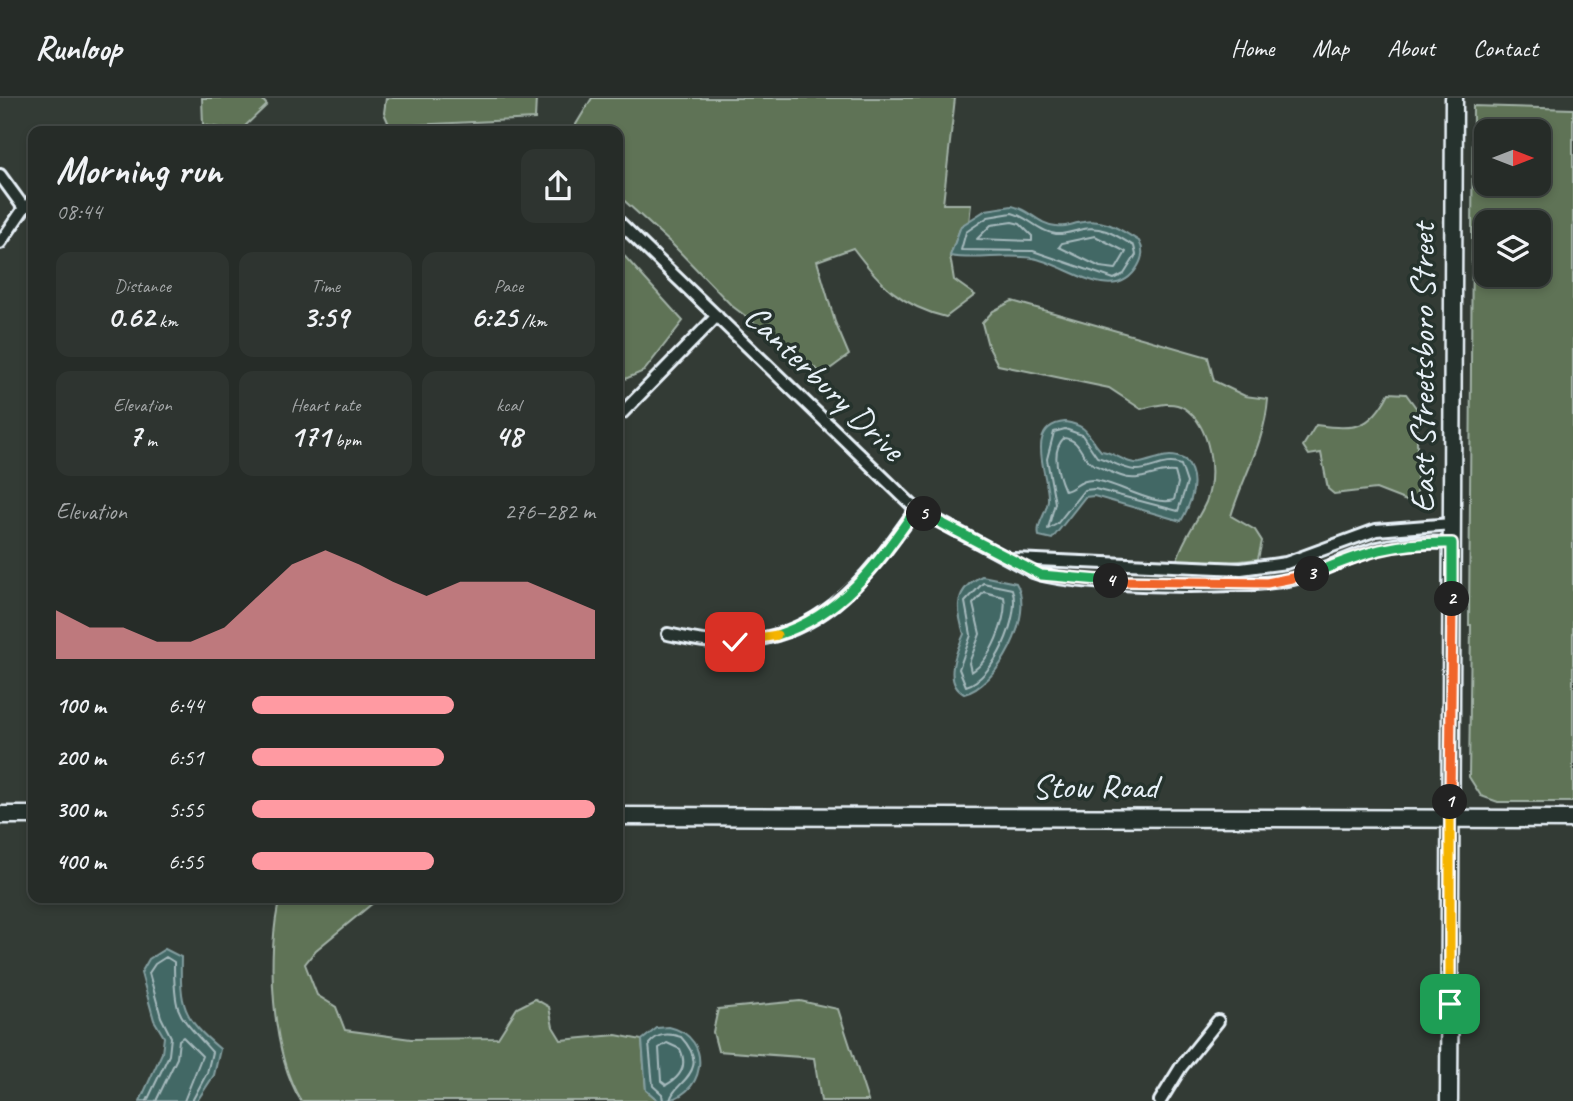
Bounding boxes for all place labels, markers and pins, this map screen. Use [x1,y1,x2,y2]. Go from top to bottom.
pin: 5 [906,496,942,532]
pin: 3 [1294,556,1330,592]
pin: 4 [1094,564,1128,598]
pin: 2 [1434,582,1470,616]
pin [705,612,765,672]
pin: 1 [1432,784,1468,820]
pin [1420,974,1480,1034]

